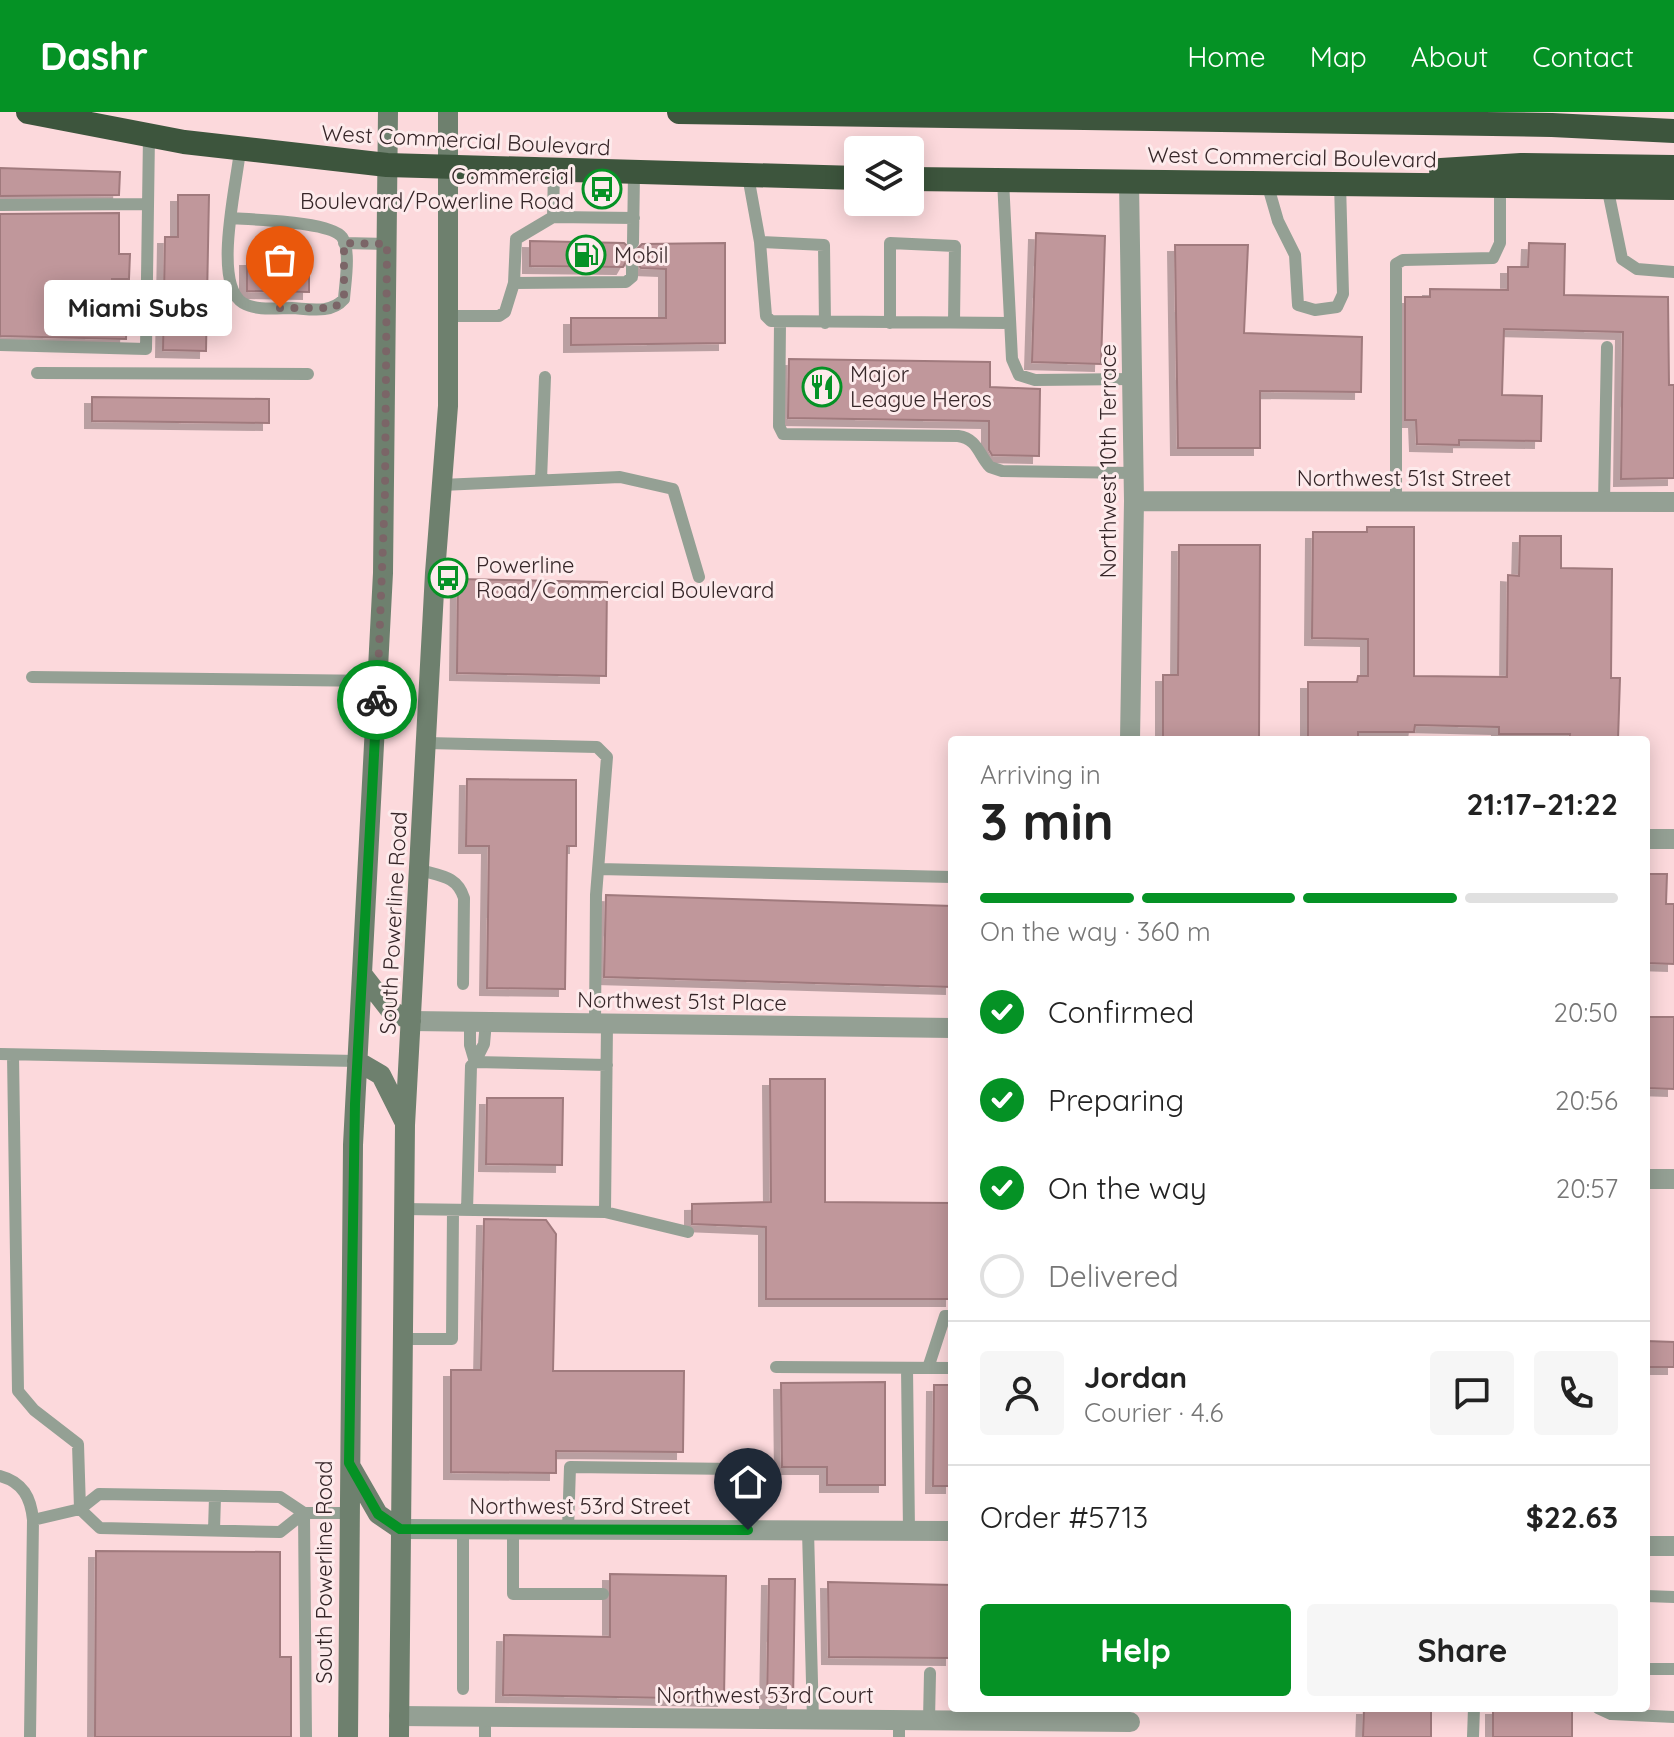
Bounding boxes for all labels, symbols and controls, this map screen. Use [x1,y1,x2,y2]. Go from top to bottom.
text: Dashr [40,32,148,80]
text: Home [1187,39,1266,74]
text: Map [1310,39,1367,74]
text: About [1411,39,1488,74]
text: Contact [1532,39,1634,74]
street label: West Commercial Boulevard [321,118,611,162]
map controls [844,136,924,216]
button: layers [844,136,924,216]
street label: West Commercial Boulevard [1147,140,1437,174]
place label: Commercial Boulevard/Powerline Road [300,162,574,215]
bus stop icon: Commercial Boulevard/Powerline Road [581,168,623,210]
pin [246,226,314,308]
fuel station icon: Mobil [565,234,607,276]
icon: bag [258,238,302,282]
place label: Mobil [614,241,669,269]
callout: Miami Subs [44,280,232,336]
text: Miami Subs [68,291,208,324]
street label: Northwest 10th Terrace [1094,344,1122,578]
place label: Major League Heros [850,360,992,413]
restaurant icon: Major League Heros [801,366,843,408]
street label: Northwest 51st Street [1297,464,1511,492]
place label: Powerline Road/Commercial Boulevard [476,551,774,604]
bus stop icon: Powerline Road/Commercial Boulevard [427,557,469,599]
courier [337,660,417,740]
icon: bike [355,678,399,722]
text: Arriving in [980,758,1101,791]
text: 21:17–21:22 [1466,785,1618,823]
text: 3 min [980,788,1114,853]
street label: South Powerline Road [373,811,413,1035]
text: On the way · 360 m [980,915,1211,948]
street label: Northwest 51st Place [577,985,787,1017]
icon: check [980,990,1024,1034]
text: Confirmed [1048,993,1194,1031]
text: 20:50 [1554,996,1618,1029]
icon: check [980,1078,1024,1122]
text: Preparing [1048,1081,1184,1119]
text: 20:56 [1555,1084,1618,1117]
icon: check [980,1166,1024,1210]
text: On the way [1048,1169,1207,1207]
text: 20:57 [1556,1172,1618,1205]
text: Delivered [1048,1257,1179,1295]
button: person [980,1351,1064,1435]
button: chat [1430,1351,1514,1435]
button: phone [1534,1351,1618,1435]
text: Jordan [1084,1358,1187,1396]
text: Courier · 4.6 [1084,1396,1223,1429]
pin [714,1448,782,1530]
street label: South Powerline Road [310,1460,338,1684]
icon: home [726,1460,770,1504]
street label: Northwest 53rd Street [469,1492,691,1520]
text: Order #5713 [980,1498,1148,1536]
text: $22.63 [1526,1498,1618,1536]
button: Help [980,1604,1291,1696]
button: Share [1307,1604,1618,1696]
street label: Northwest 53rd Court [656,1681,874,1709]

